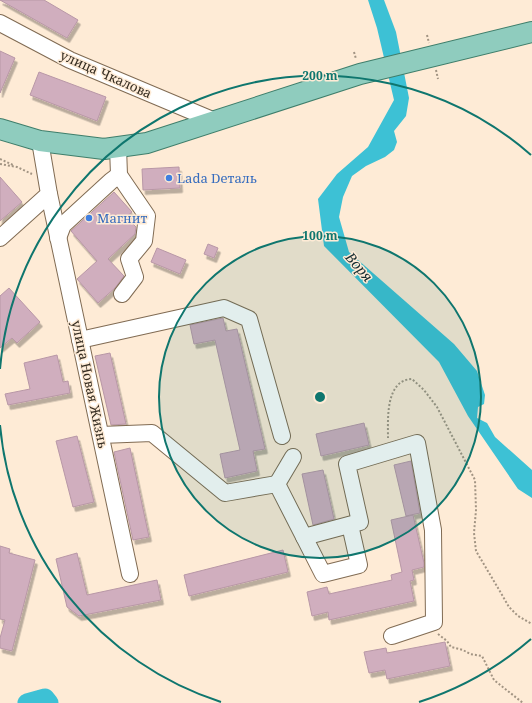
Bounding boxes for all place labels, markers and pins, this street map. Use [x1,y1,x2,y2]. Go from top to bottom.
place label: Lada Dеталь [177,169,257,187]
marker: Lada Dеталь [164,173,174,183]
place label: Магнит [97,209,147,227]
marker: Магнит [84,213,94,223]
centre of rings [313,390,327,404]

